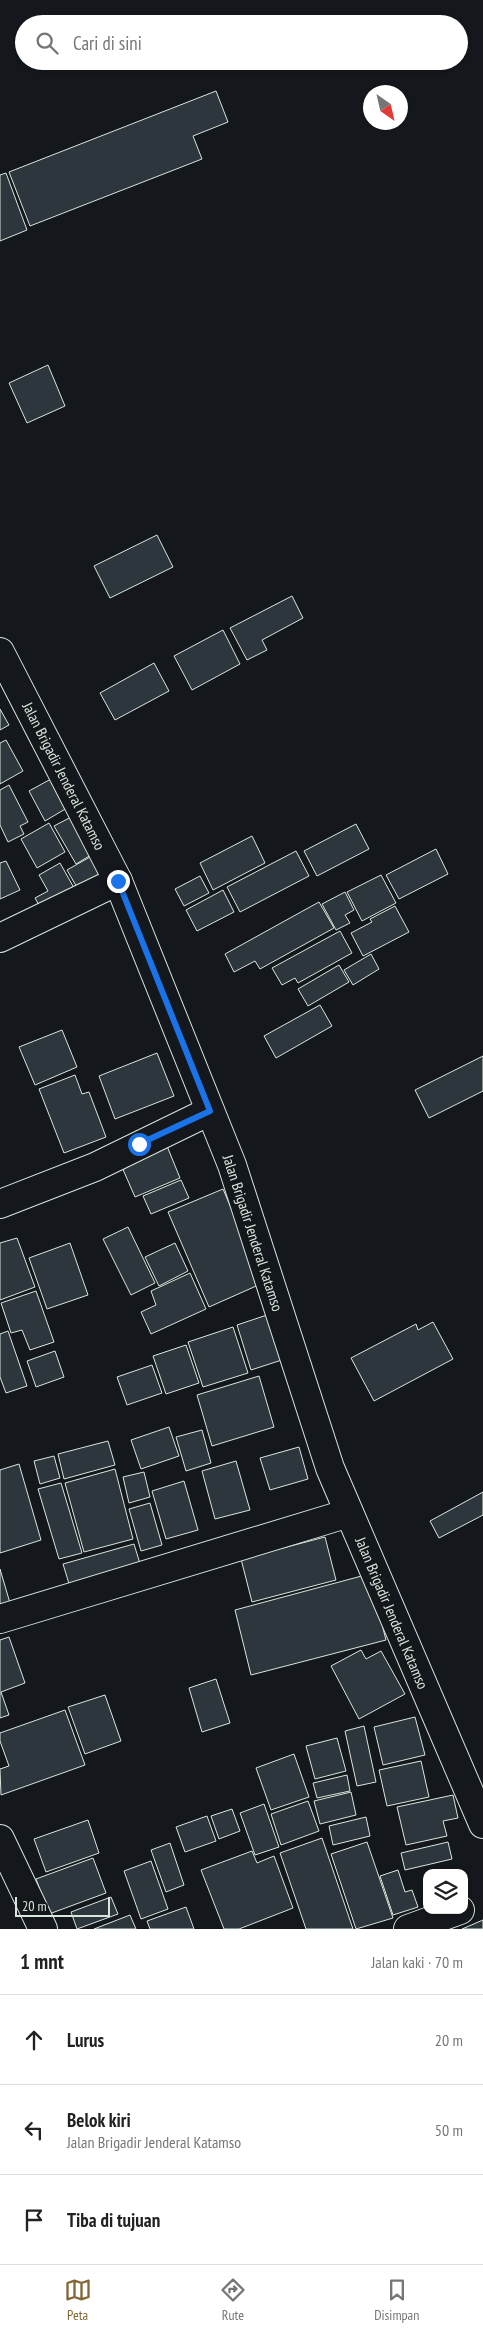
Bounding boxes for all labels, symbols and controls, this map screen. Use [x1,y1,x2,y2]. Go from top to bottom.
search box [15,15,468,70]
icon: search [33,29,61,57]
text: Cari di sini [73,31,142,55]
north arrow [363,85,408,130]
street label: Jalan Brigadir Jenderal Katamso [18,698,110,853]
route end [107,870,130,893]
route start [128,1133,151,1156]
street label: Jalan Brigadir Jenderal Katamso [218,1151,287,1314]
street label: Jalan Brigadir Jenderal Katamso [351,1533,433,1692]
map controls [423,1869,468,1914]
button: layers [423,1869,468,1914]
scale bar [15,1894,110,1917]
text: 20 m [22,1897,47,1915]
text: 1 mnt [20,1948,64,1975]
text: Jalan kaki · 70 m [372,1952,463,1972]
icon: ahead [20,2026,48,2054]
text: Lurus [67,2028,104,2052]
text: 20 m [435,2030,463,2050]
text: Belok kiri [67,2108,131,2132]
icon: left [20,2116,48,2144]
text: 50 m [435,2120,463,2140]
text: Jalan Brigadir Jenderal Katamso [67,2132,241,2152]
icon: arrive [20,2206,48,2234]
text: Tiba di tujuan [67,2208,160,2232]
tab: Peta [64,2276,92,2324]
tab: Rute [219,2276,247,2324]
tab: Disimpan [374,2276,419,2324]

